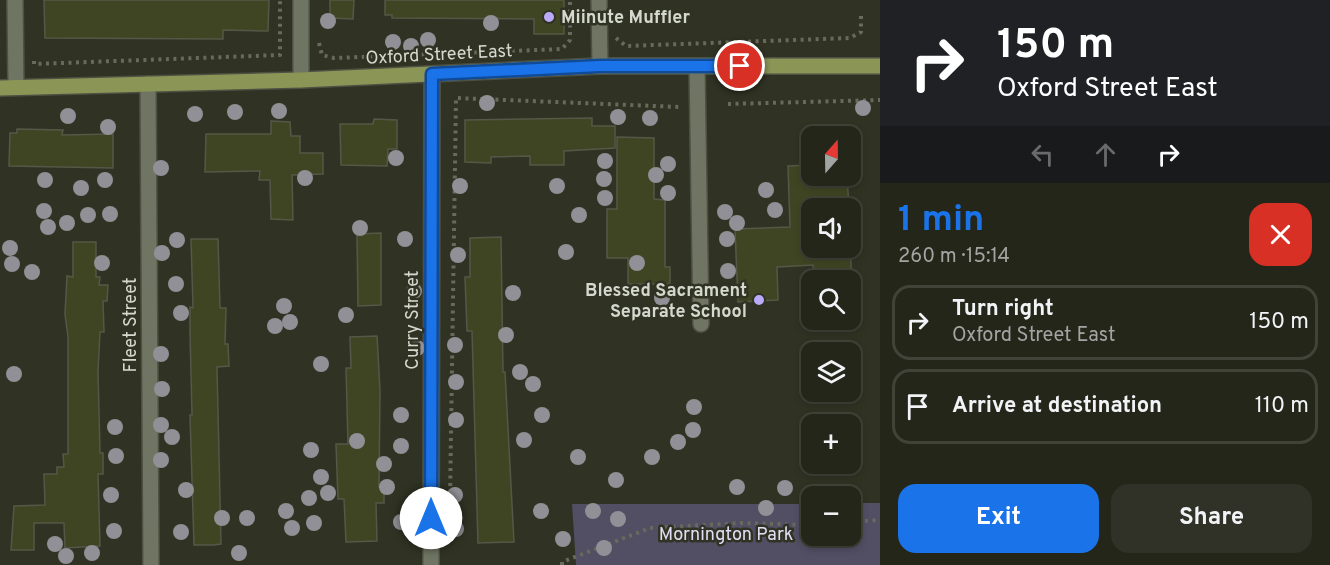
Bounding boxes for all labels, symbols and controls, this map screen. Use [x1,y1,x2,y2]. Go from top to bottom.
place label: Miinute Muffler [561,7,690,30]
marker: Miinute Muffler [542,10,556,24]
text: 150 m [997,20,1114,73]
icon: right [898,24,976,102]
street label: Oxford Street East [365,40,513,71]
pin [714,40,765,91]
icon: arrive [723,49,756,82]
text: Oxford Street East [997,72,1218,106]
north arrow [801,126,861,186]
map controls [801,126,861,546]
icon: left [1026,138,1059,171]
icon: ahead [1089,138,1122,171]
icon: right [1152,138,1185,171]
button: sound [801,198,861,258]
text: 1 min [898,198,984,244]
button: close [1249,203,1312,266]
text: 260 m · 15:14 [898,244,1010,270]
street label: Curry Street [402,270,425,370]
button: search [801,270,861,330]
street label: Fleet Street [120,278,143,372]
place label: Blessed Sacrament Separate School [585,280,747,324]
marker: Blessed Sacrament Separate School [752,293,766,307]
text: Turn right [952,296,1054,323]
icon: right [901,306,934,339]
text: 150 m [1249,309,1309,336]
text: Oxford Street East [952,323,1116,349]
button: layers [801,342,861,402]
icon: arrive [901,390,934,423]
text: Arrive at destination [952,393,1162,420]
text: 110 m [1255,393,1309,420]
button: + [801,414,861,474]
button: Exit [898,484,1099,553]
button: Share [1111,484,1312,553]
position arrow [399,486,463,550]
button: − [801,486,861,546]
park label: Mornington Park [659,524,793,547]

